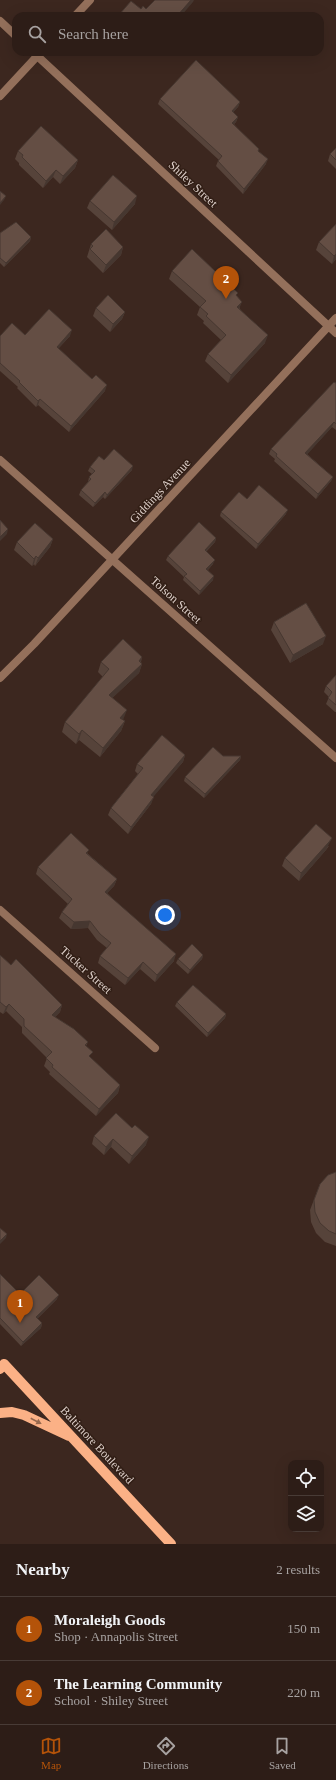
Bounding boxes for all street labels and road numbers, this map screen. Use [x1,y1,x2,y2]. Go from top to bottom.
street label: Shiley Street [166,158,221,211]
street label: Giddings Avenue [127,456,193,526]
street label: Tolson Street [148,574,205,627]
street label: Tucker Street [57,943,115,997]
street label: Baltimore Boulevard [57,1403,137,1487]

